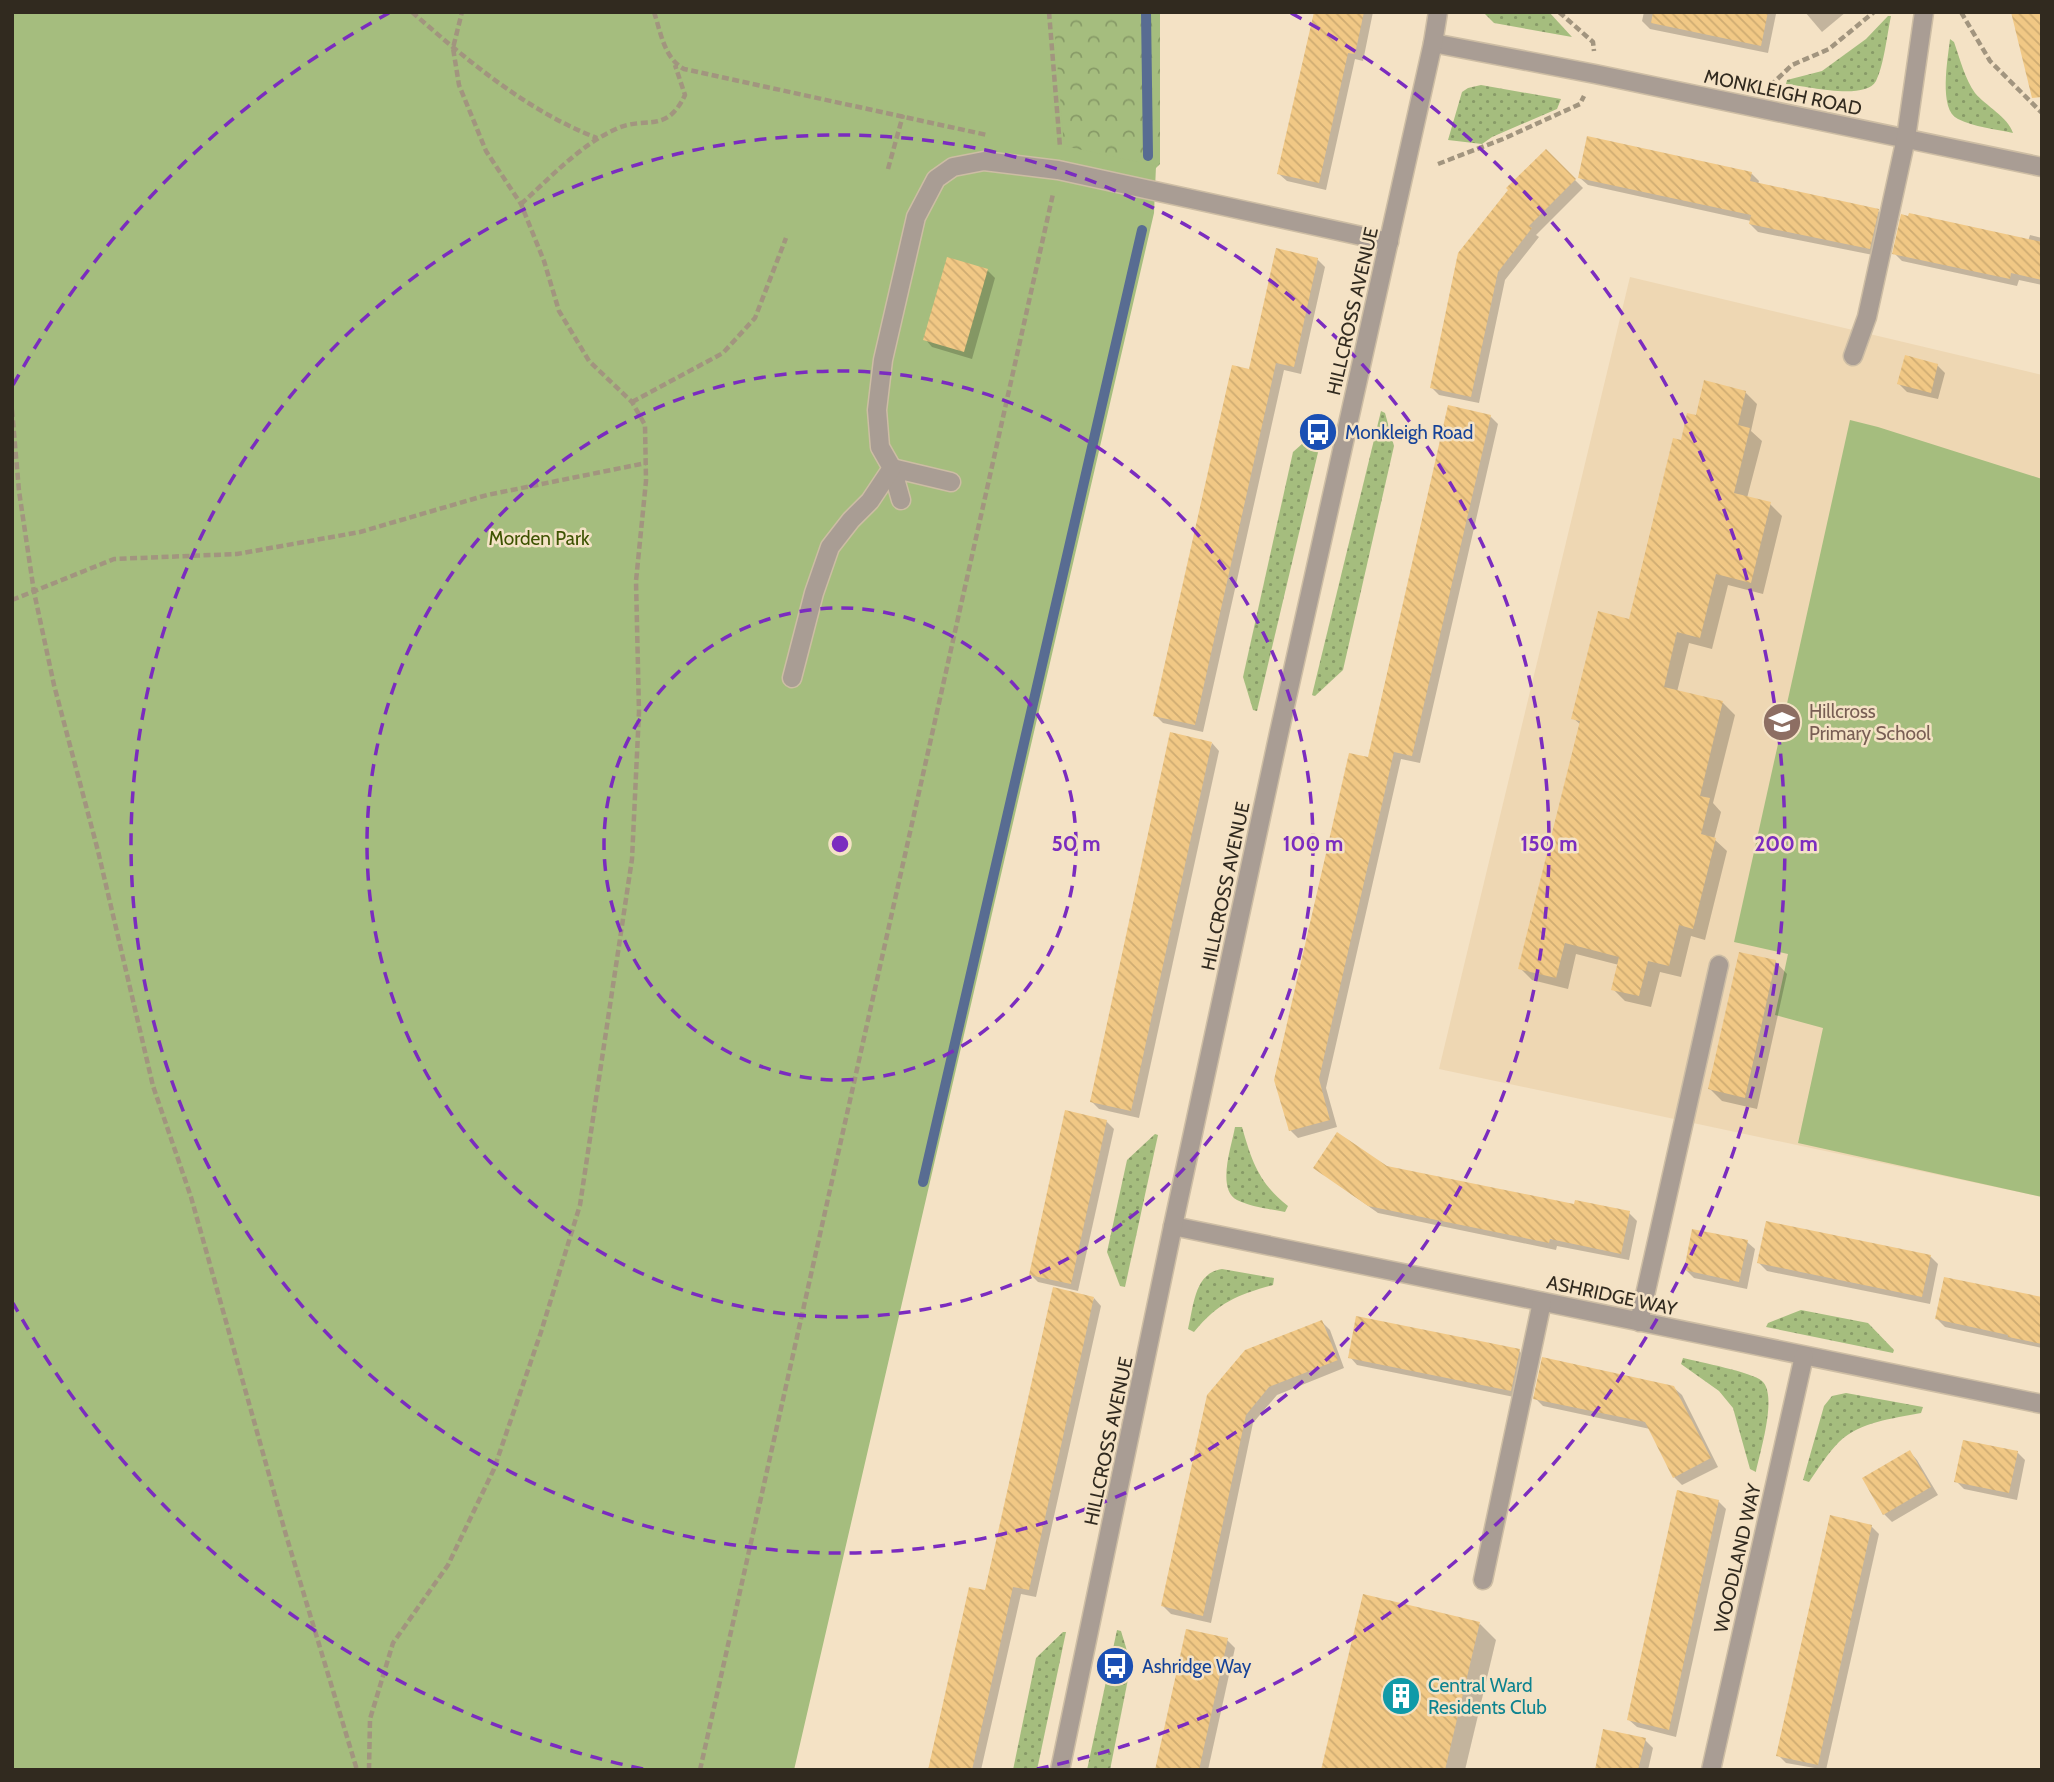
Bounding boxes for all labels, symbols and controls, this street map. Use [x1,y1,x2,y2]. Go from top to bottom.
street label: MONKLEIGH ROAD [1702,65,1864,120]
street label: HILLCROSS AVENUE [1322,225,1383,397]
bus stop icon: Monkleigh Road [1297,411,1339,453]
place label: Monkleigh Road [1345,421,1473,444]
park label: Morden Park [489,527,590,550]
place label: Hillcross Primary School [1809,700,1931,745]
school or university icon: Hillcross Primary School [1761,701,1803,743]
street label: HILLCROSS AVENUE [1196,800,1255,972]
text: 50 m [1051,831,1101,856]
text: 100 m [1283,831,1343,856]
text: 150 m [1521,831,1577,856]
text: 200 m [1754,831,1818,856]
centre of rings [828,832,852,856]
street label: ASHRIDGE WAY [1545,1270,1679,1321]
street label: HILLCROSS AVENUE [1079,1355,1138,1527]
street label: WOODLAND WAY [1709,1481,1766,1635]
bus stop icon: Ashridge Way [1094,1645,1136,1687]
place label: Ashridge Way [1142,1655,1252,1678]
place label: Central Ward Residents Club [1428,1674,1547,1719]
building icon: Central Ward Residents Club [1380,1675,1422,1717]

